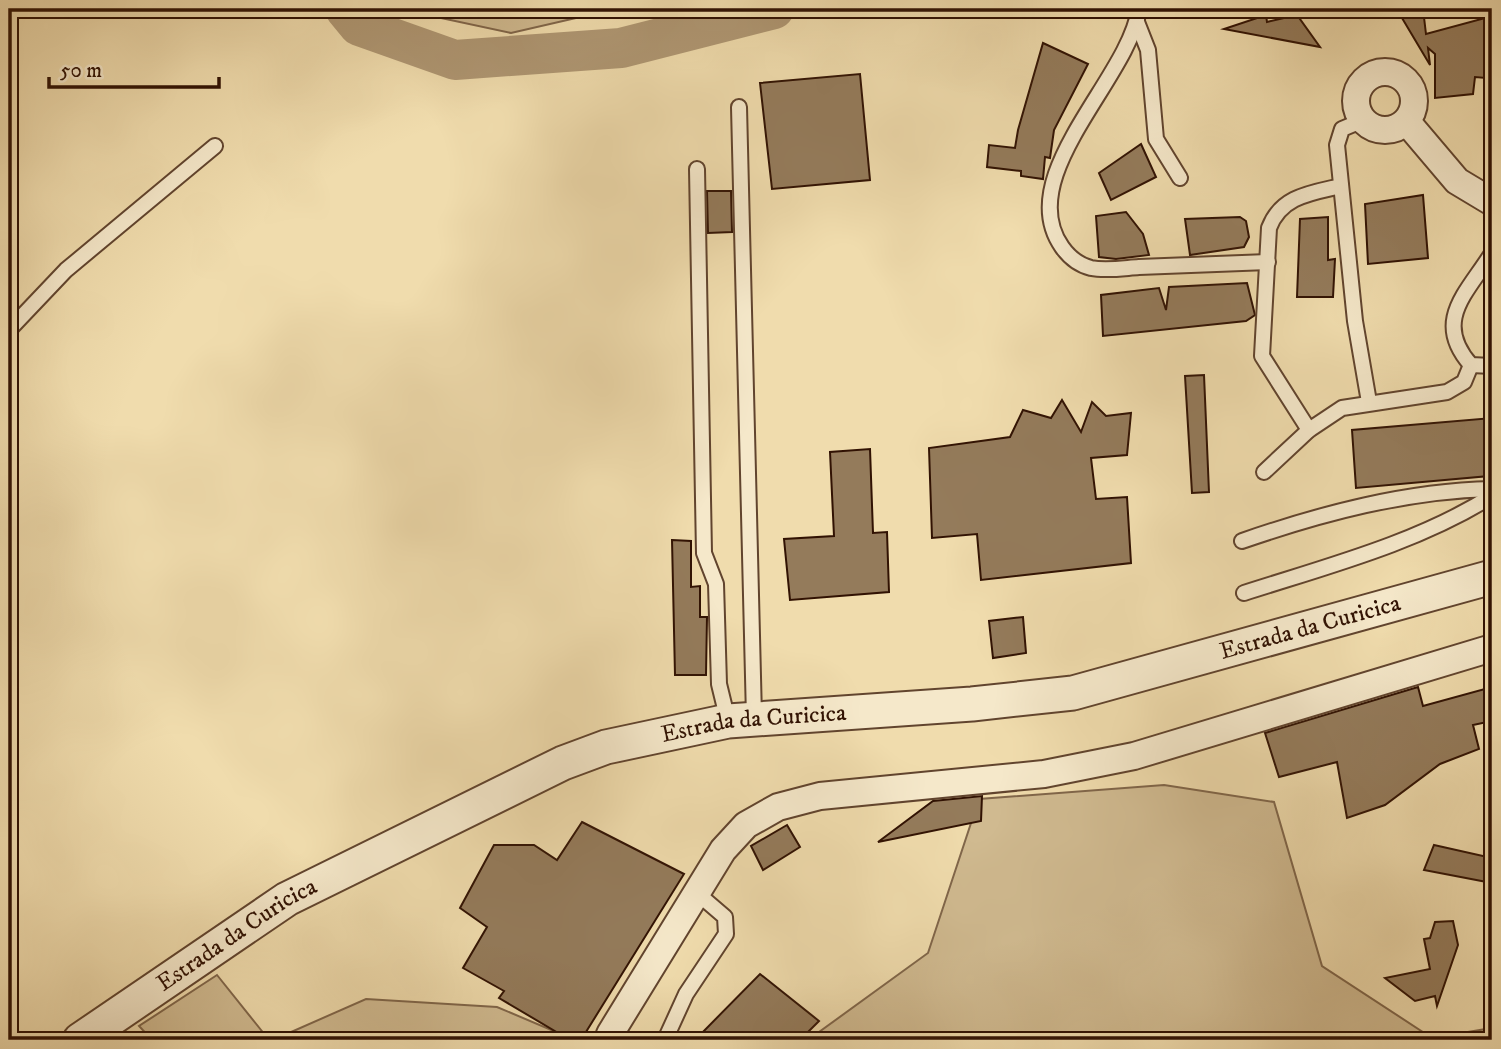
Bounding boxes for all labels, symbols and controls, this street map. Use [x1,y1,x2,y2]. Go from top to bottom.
scale bar [49,46,219,90]
text: 50 m [60,58,102,84]
street label: Estrada da Curicica [1216,588,1405,667]
street label: Estrada da Curicica [658,698,848,750]
street label: Estrada da Curicica [151,871,323,998]

